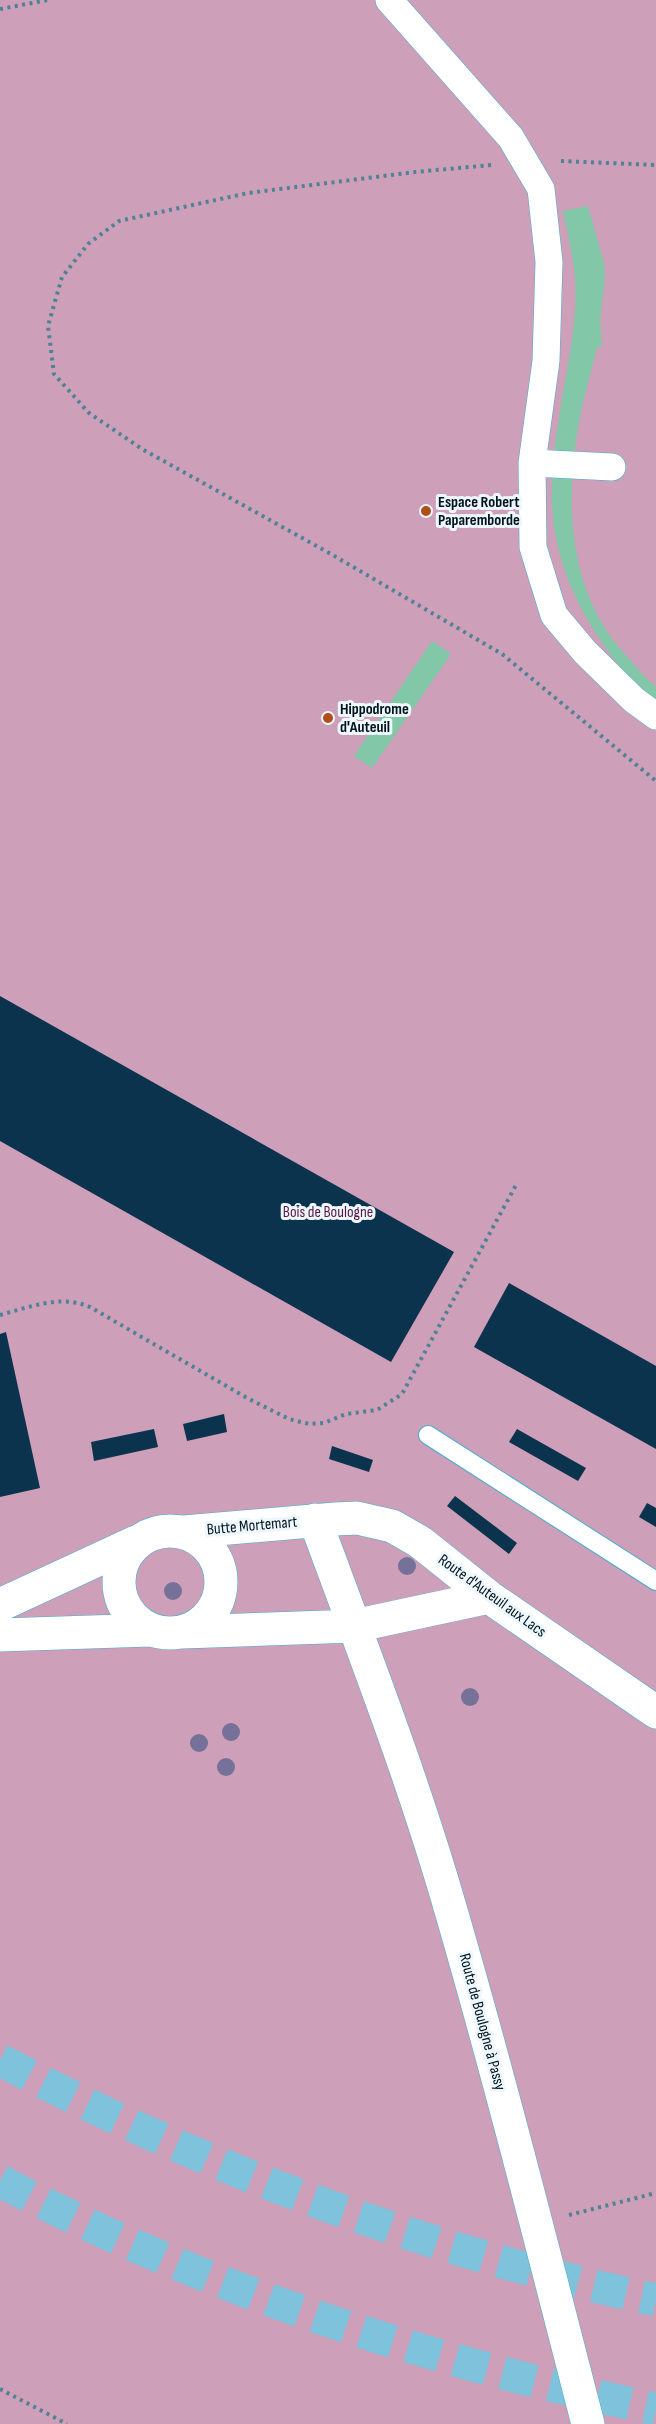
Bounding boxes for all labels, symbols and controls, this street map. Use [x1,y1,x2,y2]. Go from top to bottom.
place label: Espace Robert Paparemborde [438,493,520,530]
marker: Espace Robert Paparemborde [419,504,433,518]
place label: Hippodrome d'Auteuil [340,700,409,737]
marker: Hippodrome d'Auteuil [321,711,335,725]
park label: Bois de Boulogne [283,1203,373,1222]
street label: Butte Mortemart [206,1513,298,1539]
street label: Route d'Auteuil aux Lacs [434,1550,550,1642]
street label: Route de Boulogne à Passy [455,1951,509,2093]

